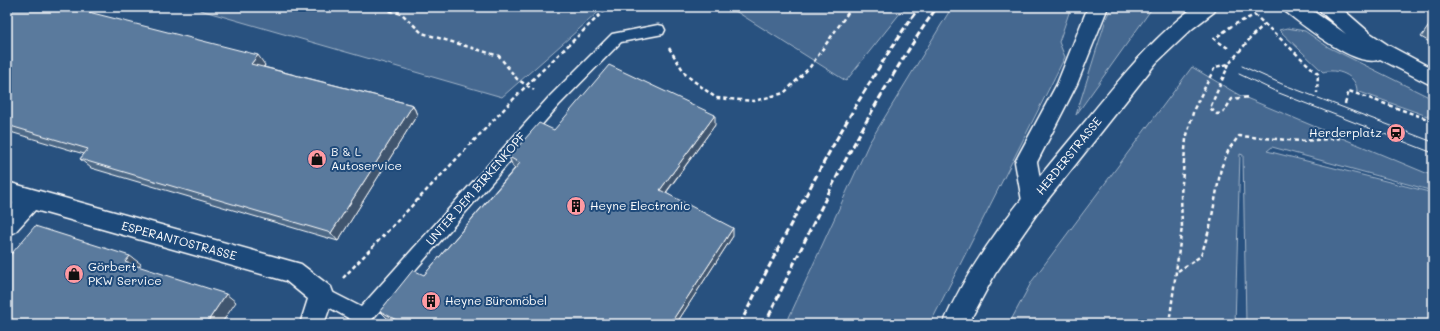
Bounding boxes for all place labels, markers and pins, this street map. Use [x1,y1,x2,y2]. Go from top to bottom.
station icon: Herderplatz [1385,122,1407,144]
place label: Herderplatz [1309,124,1382,140]
place label: B & L Autoservice [331,143,402,173]
shop icon: B & L Autoservice [306,148,328,170]
building icon: Heyne Electronic [565,195,587,217]
place label: Heyne Electronic [590,197,690,213]
place label: Görbert PKW Service [88,258,162,288]
shop icon: Görbert PKW Service [63,263,85,285]
building icon: Heyne Büromöbel [420,290,442,312]
place label: Heyne Büromöbel [445,292,547,308]

